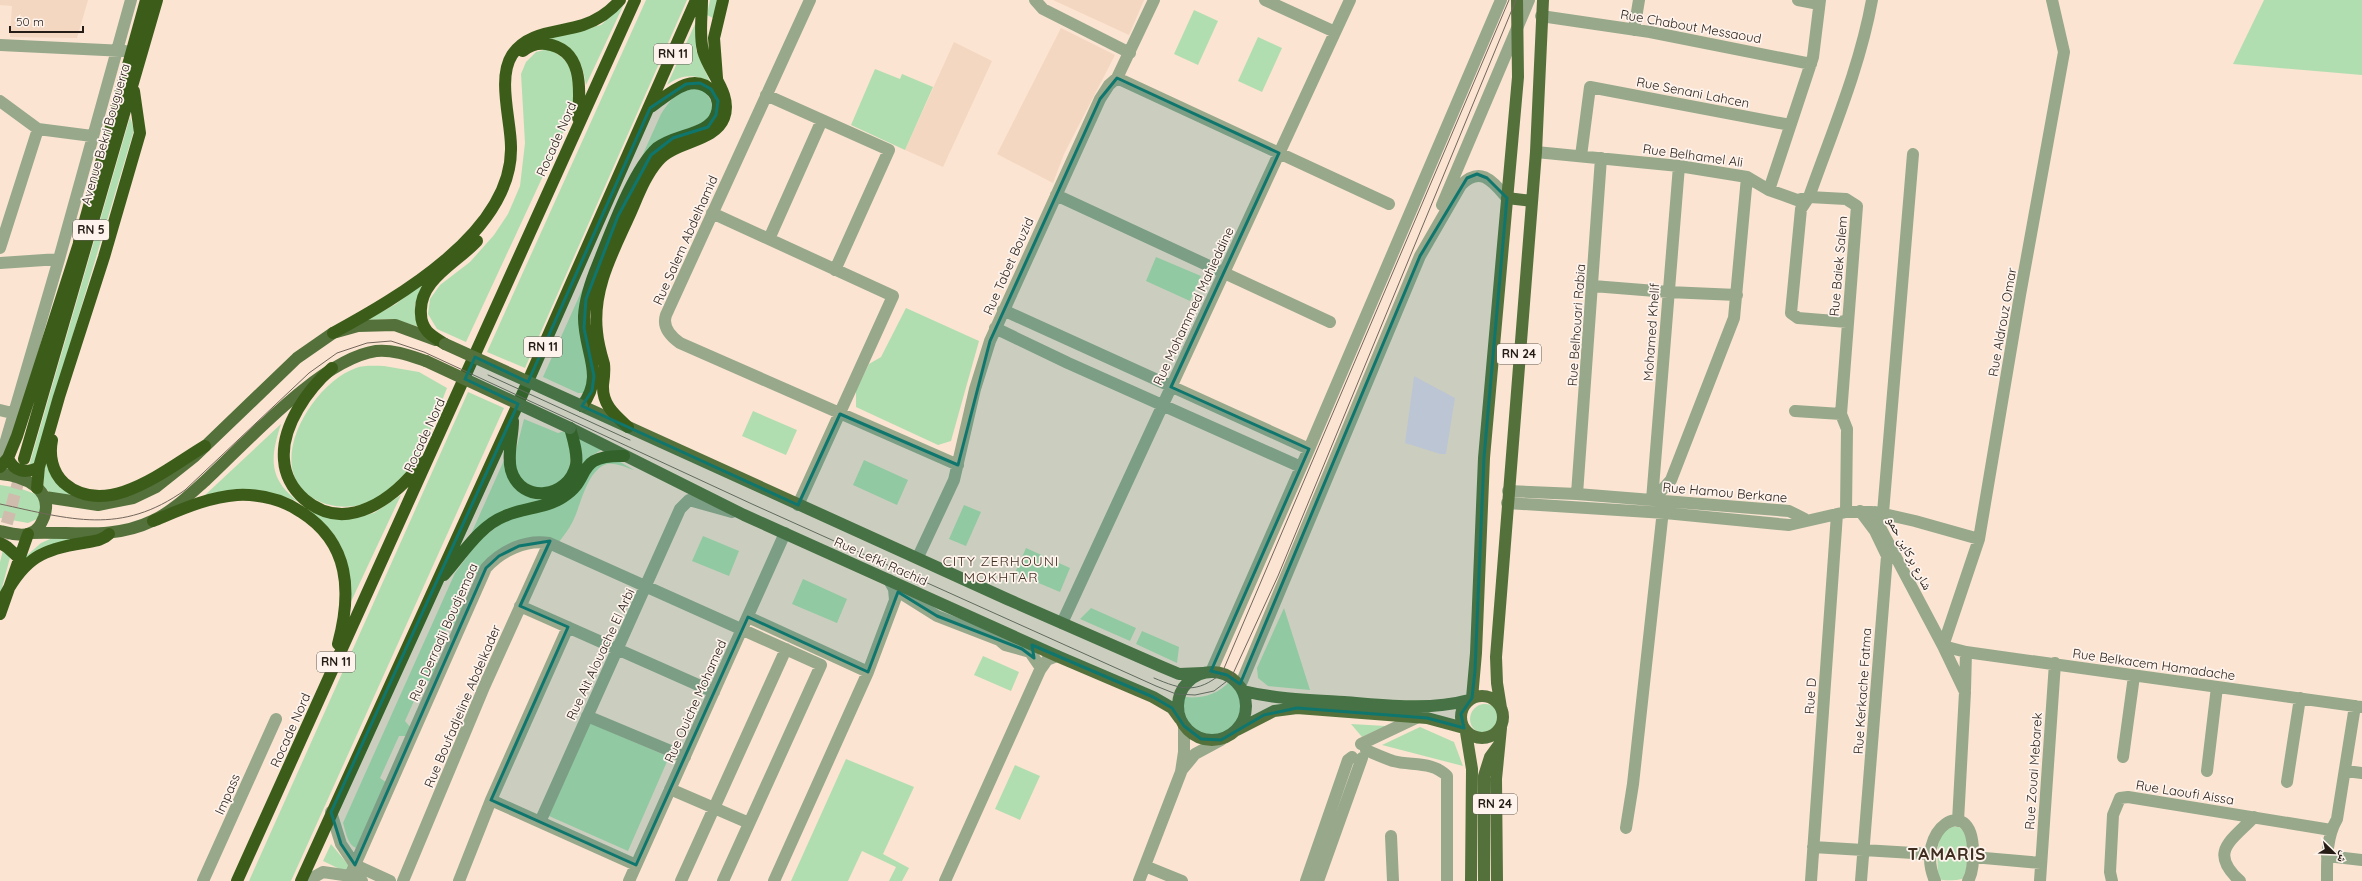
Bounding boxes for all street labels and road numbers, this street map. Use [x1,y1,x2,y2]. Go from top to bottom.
street label: Rue Chabout Messaoud [1619,6,1763,46]
road number: RN 11 [654,44,692,64]
street label: Avenue Bekri Bouguerra [77,62,133,206]
street label: Rue Senani Lahcen [1635,73,1751,111]
street label: Rocade Nord [532,99,580,179]
street label: Rue Belhamel Ali [1642,140,1744,170]
street label: Rue Salem Abdelhamid [649,173,721,307]
street label: Rue Tabet Bouzid [979,215,1037,317]
street label: Rue Baiek Salem [1826,215,1850,317]
road number: RN 5 [73,220,109,240]
street label: Rue Mohammed Mahieddine [1149,224,1237,388]
street label: Rue Belhouari Rabia [1564,263,1588,387]
street label: Rue Aldrouz Omar [1985,266,2019,378]
street label: Mohamed Khelif [1640,282,1662,382]
road number: RN 11 [524,337,562,357]
road number: RN 24 [1497,344,1541,364]
street label: Rocade Nord [400,395,448,475]
street label: Rue Hamou Berkane [1662,479,1788,505]
street label: شارع بركاين حمو [1882,513,1936,594]
street label: Rue Lefki Rachid [832,533,930,589]
street label: Rue Derradji Boudjemaa [405,561,481,703]
street label: Rue Ait Alouache El Arbi [562,586,638,722]
street label: Rue Boufadjeline Abdelkader [420,622,504,790]
street label: Rue Kerkache Fatma [1850,627,1874,755]
street label: Rue Ouiche Mohamed [661,637,729,765]
street label: Rue Belkacem Hamadache [2072,645,2236,683]
road number: RN 11 [317,652,355,672]
street label: Rue D [1801,677,1819,715]
street label: Rocade Nord [266,690,314,770]
street label: Rue Zouai Mebarek [2021,712,2045,830]
street label: Impass [211,771,243,817]
street label: Rue Laoufi Aissa [2135,776,2235,808]
road number: RN 24 [1473,794,1517,814]

